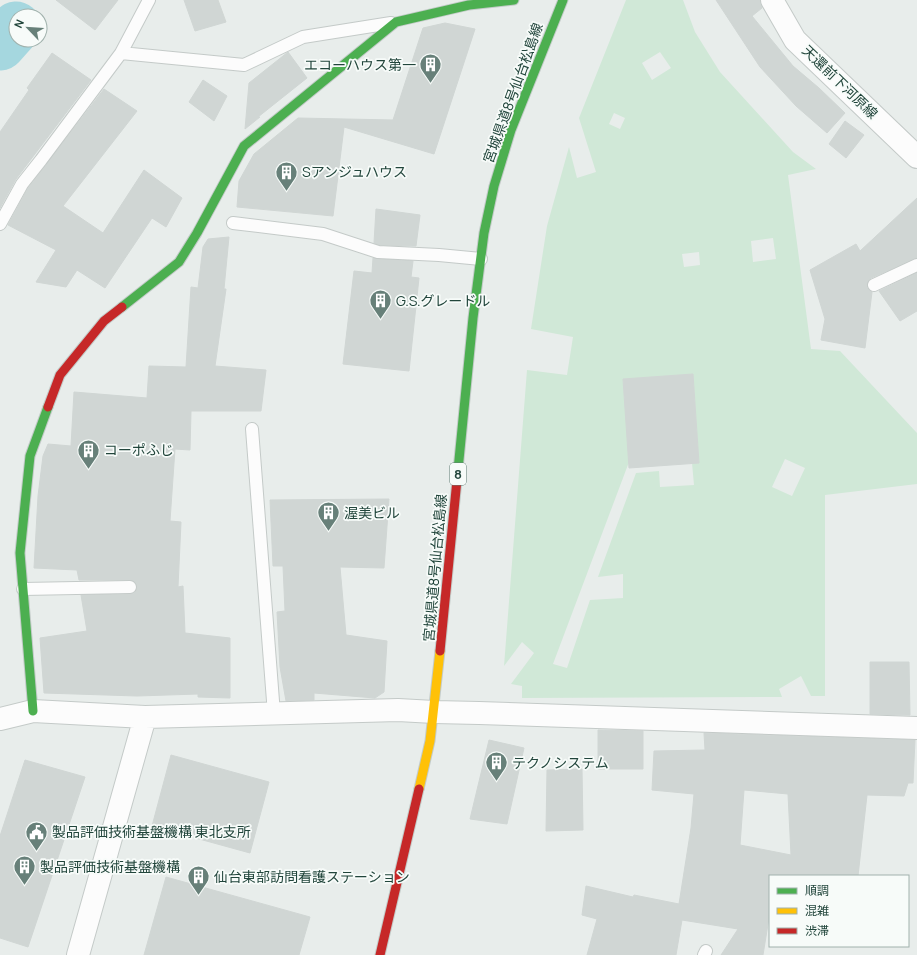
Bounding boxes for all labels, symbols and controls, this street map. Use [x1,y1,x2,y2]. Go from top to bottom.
north arrow [8,8,48,48]
text: N [10,17,27,30]
street label: 宮城県道8号仙台松島線 [478,20,547,166]
street label: 天還前下河原線 [799,41,882,123]
building icon: エコーハウス第一 [418,52,444,85]
place label: エコーハウス第一 [304,55,416,74]
building icon: Sアンジュハウス [274,159,300,192]
place label: Sアンジュハウス [302,162,407,181]
building icon: G.S.グレードル [368,288,394,321]
place label: G.S.グレードル [396,291,491,310]
building icon: コーポふじ [75,437,101,470]
place label: コーポふじ [104,440,174,459]
road number: 8 [450,463,466,485]
street label: 宮城県道8号仙台松島線 [419,493,450,643]
building icon: 渥美ビル [316,500,342,533]
place label: 渥美ビル [344,503,400,522]
building icon: テクノシステム [484,750,510,783]
place label: テクノシステム [512,753,609,772]
public building icon: 製品評価技術基盤機構 東北支所 [23,819,49,852]
place label: 製品評価技術基盤機構 東北支所 [52,822,251,841]
building icon: 製品評価技術基盤機構 [11,854,37,887]
place label: 製品評価技術基盤機構 [40,857,180,876]
building icon: 仙台東部訪問看護ステーション [186,864,212,897]
place label: 仙台東部訪問看護ステーション [214,867,410,886]
legend [769,875,909,947]
text: 順調 [805,882,829,899]
text: 混雑 [805,902,829,919]
text: 渋滞 [805,922,829,939]

